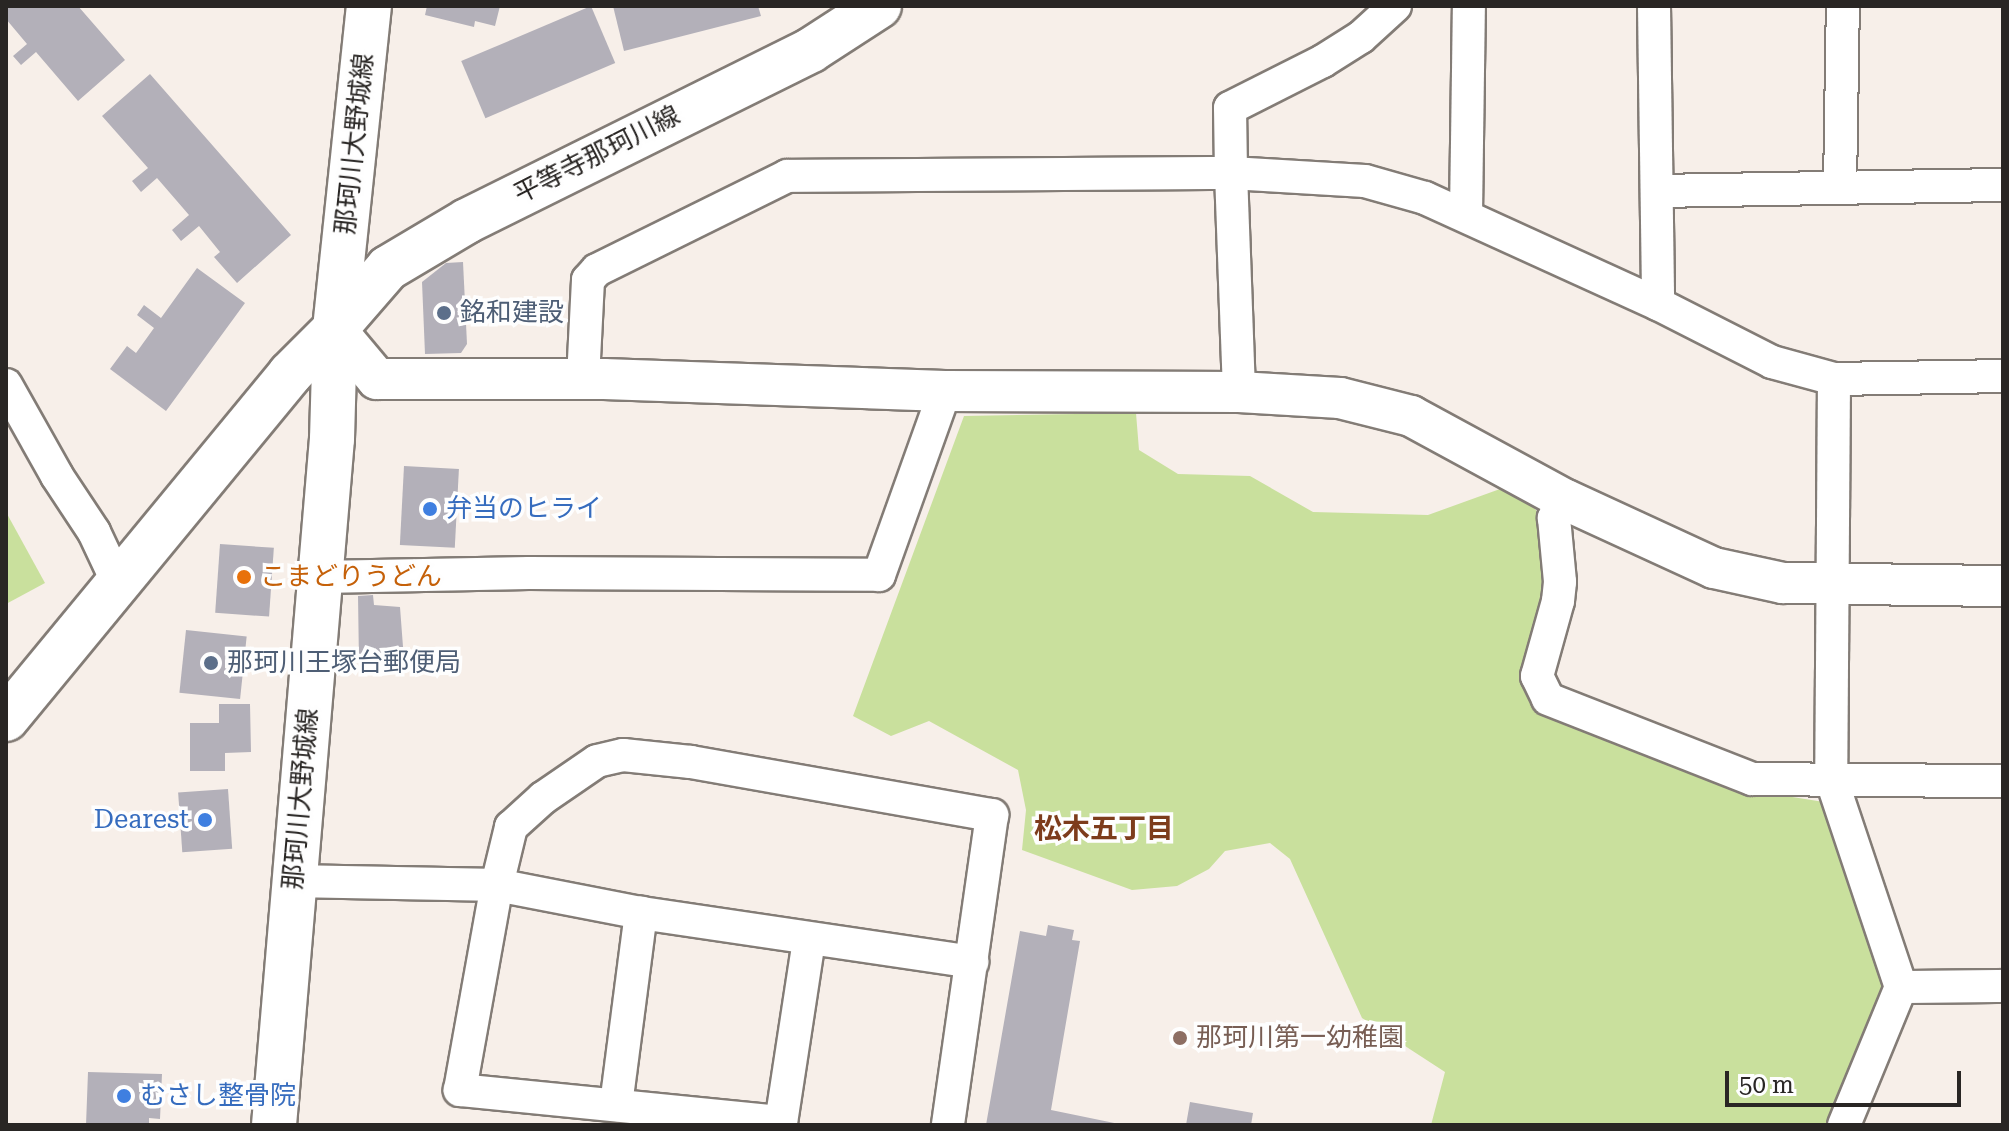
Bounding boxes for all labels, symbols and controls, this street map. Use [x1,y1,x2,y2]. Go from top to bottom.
street label: 那珂川大野城線 [330,52,380,236]
street label: 平等寺那珂川線 [509,100,685,210]
place label: 銘和建設 [460,297,564,329]
marker: 銘和建設 [435,304,453,322]
place label: 弁当のヒライ [446,493,602,525]
marker: 弁当のヒライ [421,500,439,518]
place label: こまどりうどん [260,561,442,593]
marker: こまどりうどん [235,568,253,586]
place label: 那珂川王塚台郵便局 [227,647,461,679]
marker: 那珂川王塚台郵便局 [202,654,220,672]
street label: 那珂川大野城線 [278,707,324,891]
place label: Dearest [94,804,189,836]
marker: Dearest [196,811,214,829]
district label: 松木五丁目 [1034,812,1174,846]
place label: 那珂川第一幼稚園 [1196,1022,1404,1054]
marker: 那珂川第一幼稚園 [1171,1029,1189,1047]
scale bar [1729,1055,1965,1105]
text: 50 m [1739,1071,1794,1099]
place label: むさし整骨院 [140,1080,296,1112]
marker: むさし整骨院 [115,1087,133,1105]

